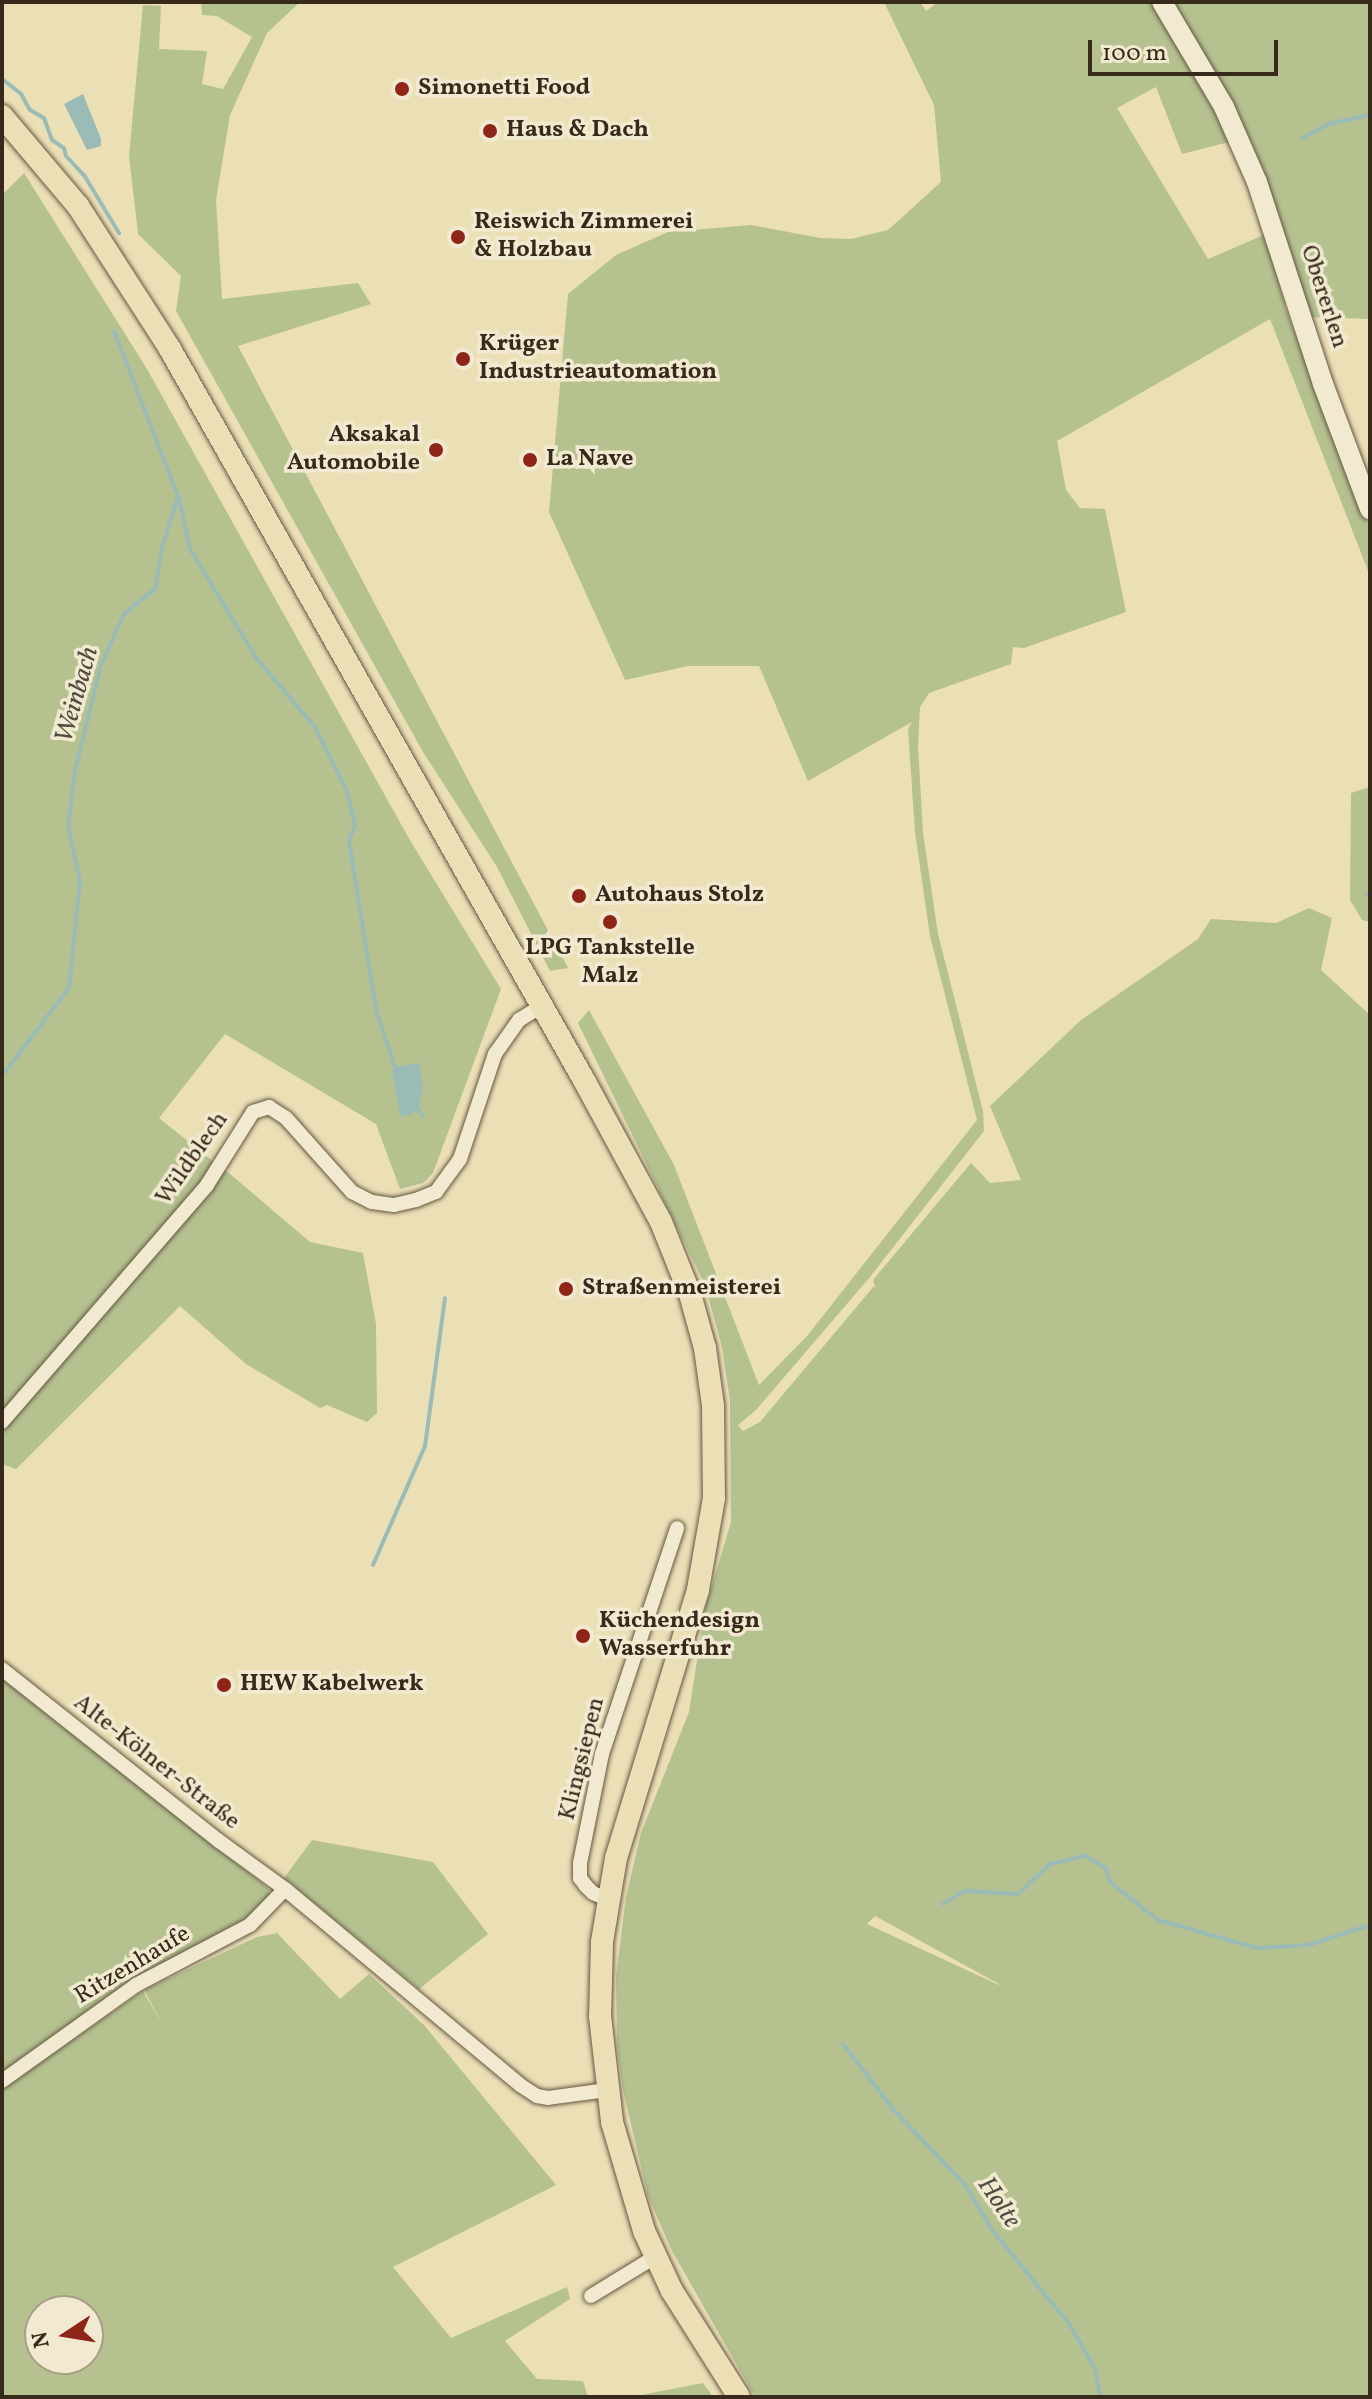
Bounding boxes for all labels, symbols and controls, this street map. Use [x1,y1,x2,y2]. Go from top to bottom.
scale bar [1092,24,1282,74]
text: 100 m [1102,37,1167,71]
place label: Simonetti Food [418,75,590,103]
marker: Simonetti Food [393,80,411,98]
place label: Haus & Dach [506,117,649,145]
marker: Haus & Dach [481,122,499,140]
place label: Reiswich Zimmerei & Holzbau [474,209,693,265]
marker: Reiswich Zimmerei & Holzbau [449,228,467,246]
street label: Obererlen [1293,242,1353,352]
place label: Krüger Industrieautomation [479,331,717,387]
marker: Krüger Industrieautomation [454,350,472,368]
place label: Aksakal Automobile [287,422,420,478]
marker: Aksakal Automobile [427,441,445,459]
place label: La Nave [546,446,633,474]
marker: La Nave [521,451,539,469]
water label: Weinbach [49,643,107,747]
place label: Autohaus Stolz [595,882,764,910]
marker: Autohaus Stolz [570,887,588,905]
marker: LPG Tankstelle Malz [601,913,619,931]
place label: LPG Tankstelle Malz [525,935,695,991]
street label: Wildblech [150,1107,236,1211]
place label: Straßenmeisterei [582,1275,781,1303]
marker: Straßenmeisterei [557,1280,575,1298]
place label: Küchendesign Wasserfuhr [599,1608,760,1664]
marker: Küchendesign Wasserfuhr [574,1627,592,1645]
place label: HEW Kabelwerk [240,1671,424,1699]
marker: HEW Kabelwerk [215,1676,233,1694]
street label: Alte-Kölner-Straße [67,1689,245,1837]
street label: Klingsiepen [554,1695,612,1823]
street label: Ritzenhaufe [70,1920,196,2012]
water label: Holte [970,2171,1026,2235]
north arrow [24,2295,104,2375]
text: N [25,2329,59,2351]

